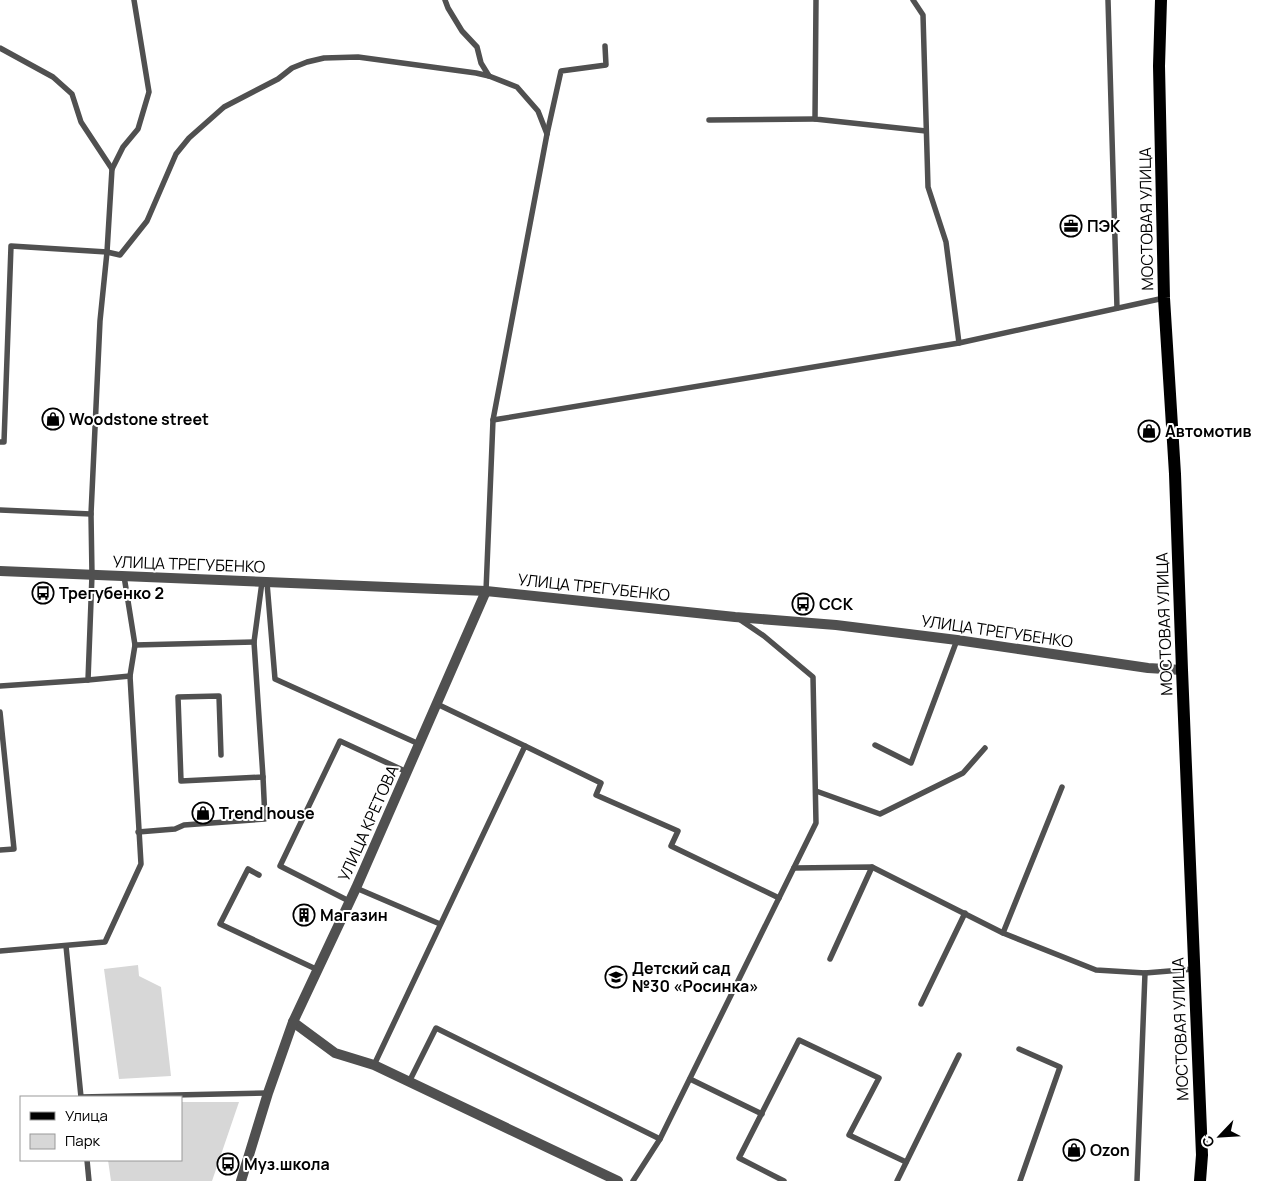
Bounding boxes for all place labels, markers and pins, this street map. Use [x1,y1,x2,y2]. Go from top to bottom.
office icon: ПЭК [1059,214,1083,238]
place label: ПЭК [1087,215,1121,237]
shop icon: Woodstone street [41,407,65,431]
place label: Woodstone street [69,408,209,430]
shop icon: Автомотив [1137,419,1161,443]
place label: Автомотив [1165,420,1251,442]
bus stop icon: Трегубенко 2 [31,581,55,605]
place label: Трегубенко 2 [59,582,164,604]
bus stop icon: ССК [791,592,815,616]
place label: ССК [819,593,854,615]
shop icon: Trend house [191,801,215,825]
place label: Trend house [219,802,315,824]
building icon: Магазин [292,903,316,927]
place label: Магазин [320,904,388,926]
place label: Детский сад №30 «Росинка» [632,957,759,997]
school or university icon: Детский сад №30 «Росинка» [604,965,628,989]
shop icon: Ozon [1062,1138,1086,1162]
place label: Ozon [1090,1139,1130,1161]
bus stop icon: Муз.школа [216,1152,240,1176]
place label: Муз.школа [244,1153,330,1175]

